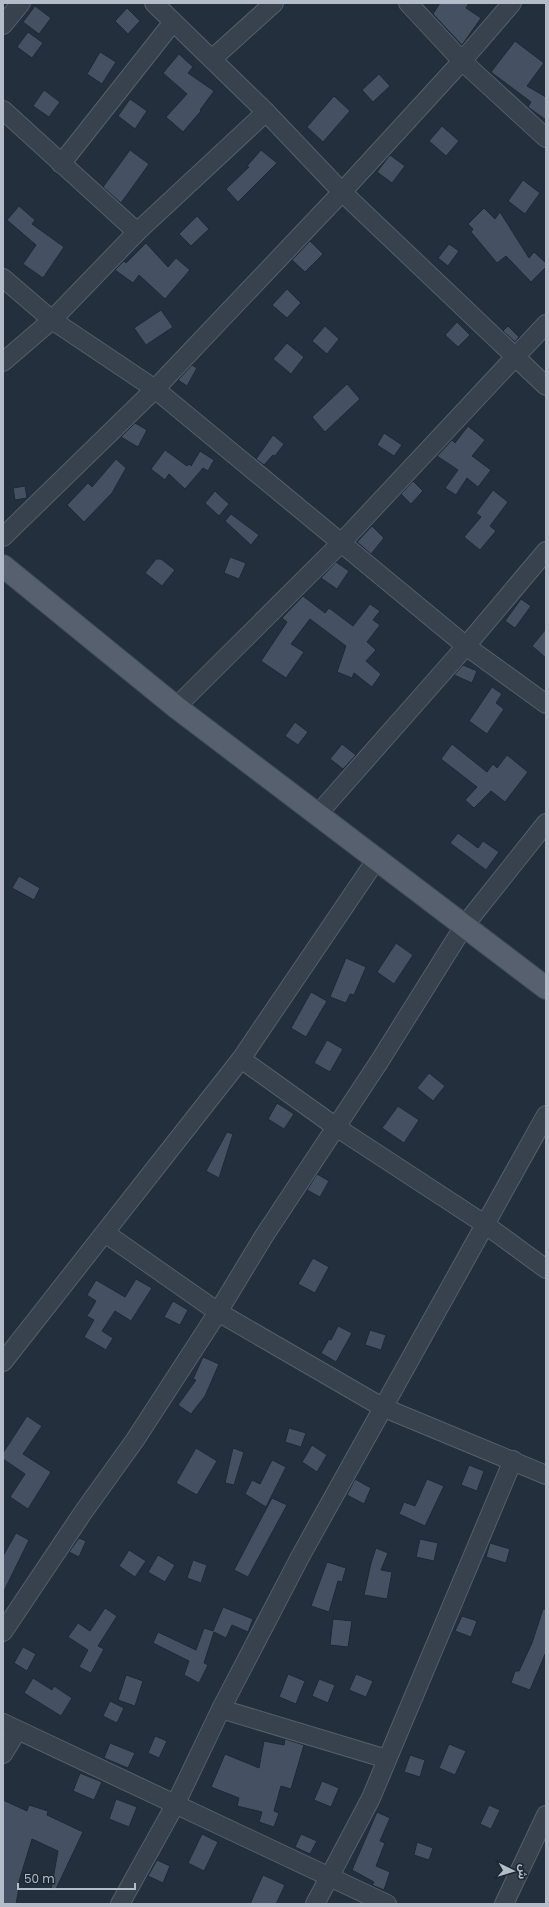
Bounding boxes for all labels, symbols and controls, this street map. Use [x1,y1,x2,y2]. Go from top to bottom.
north arrow [493,1851,533,1891]
text: ش [514,1864,532,1880]
scale bar [18,1865,135,1891]
text: 50 m [24,1870,55,1887]

